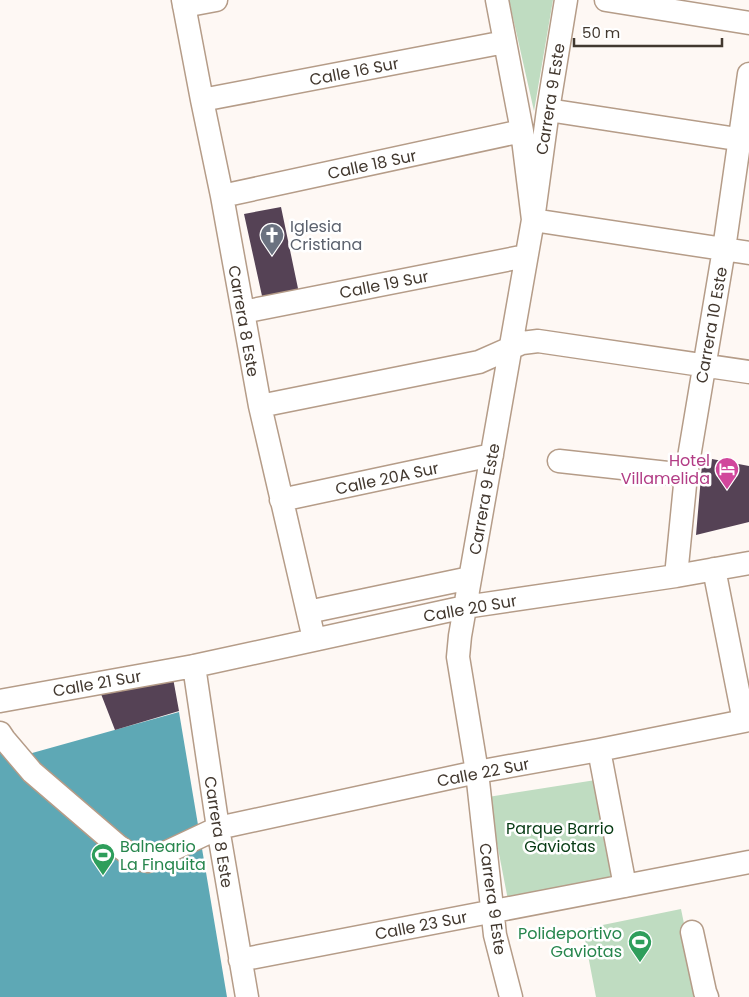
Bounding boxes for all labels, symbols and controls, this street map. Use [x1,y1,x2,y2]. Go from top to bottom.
scale bar [574,15,722,47]
text: 50 m [582,22,620,43]
street label: Carrera 9 Este [530,42,571,157]
street label: Calle 16 Sur [308,52,401,91]
street label: Calle 18 Sur [326,144,419,185]
place label: Iglesia Cristiana [290,215,362,256]
church icon: Iglesia Cristiana [259,222,285,256]
street label: Carrera 8 Este [222,264,265,379]
street label: Calle 19 Sur [338,265,431,304]
street label: Carrera 10 Este [690,265,733,385]
street label: Carrera 9 Este [463,442,506,557]
place label: Hotel Villamelida [621,449,710,490]
street label: Calle 20A Sur [333,456,441,501]
hotel icon: Hotel Villamelida [714,456,740,490]
street label: Calle 20 Sur [422,589,519,628]
street label: Calle 21 Sur [51,664,143,703]
street label: Calle 22 Sur [435,752,531,793]
street label: Carrera 8 Este [198,775,239,890]
park label: Parque Barrio Gaviotas [506,817,614,858]
place label: Balneario La Finquita [120,835,206,876]
sports icon: Balneario La Finquita [90,842,116,876]
street label: Carrera 9 Este [473,842,512,957]
street label: Calle 23 Sur [373,905,469,946]
place label: Polideportivo Gaviotas [518,922,622,963]
sports icon: Polideportivo Gaviotas [627,929,653,963]

